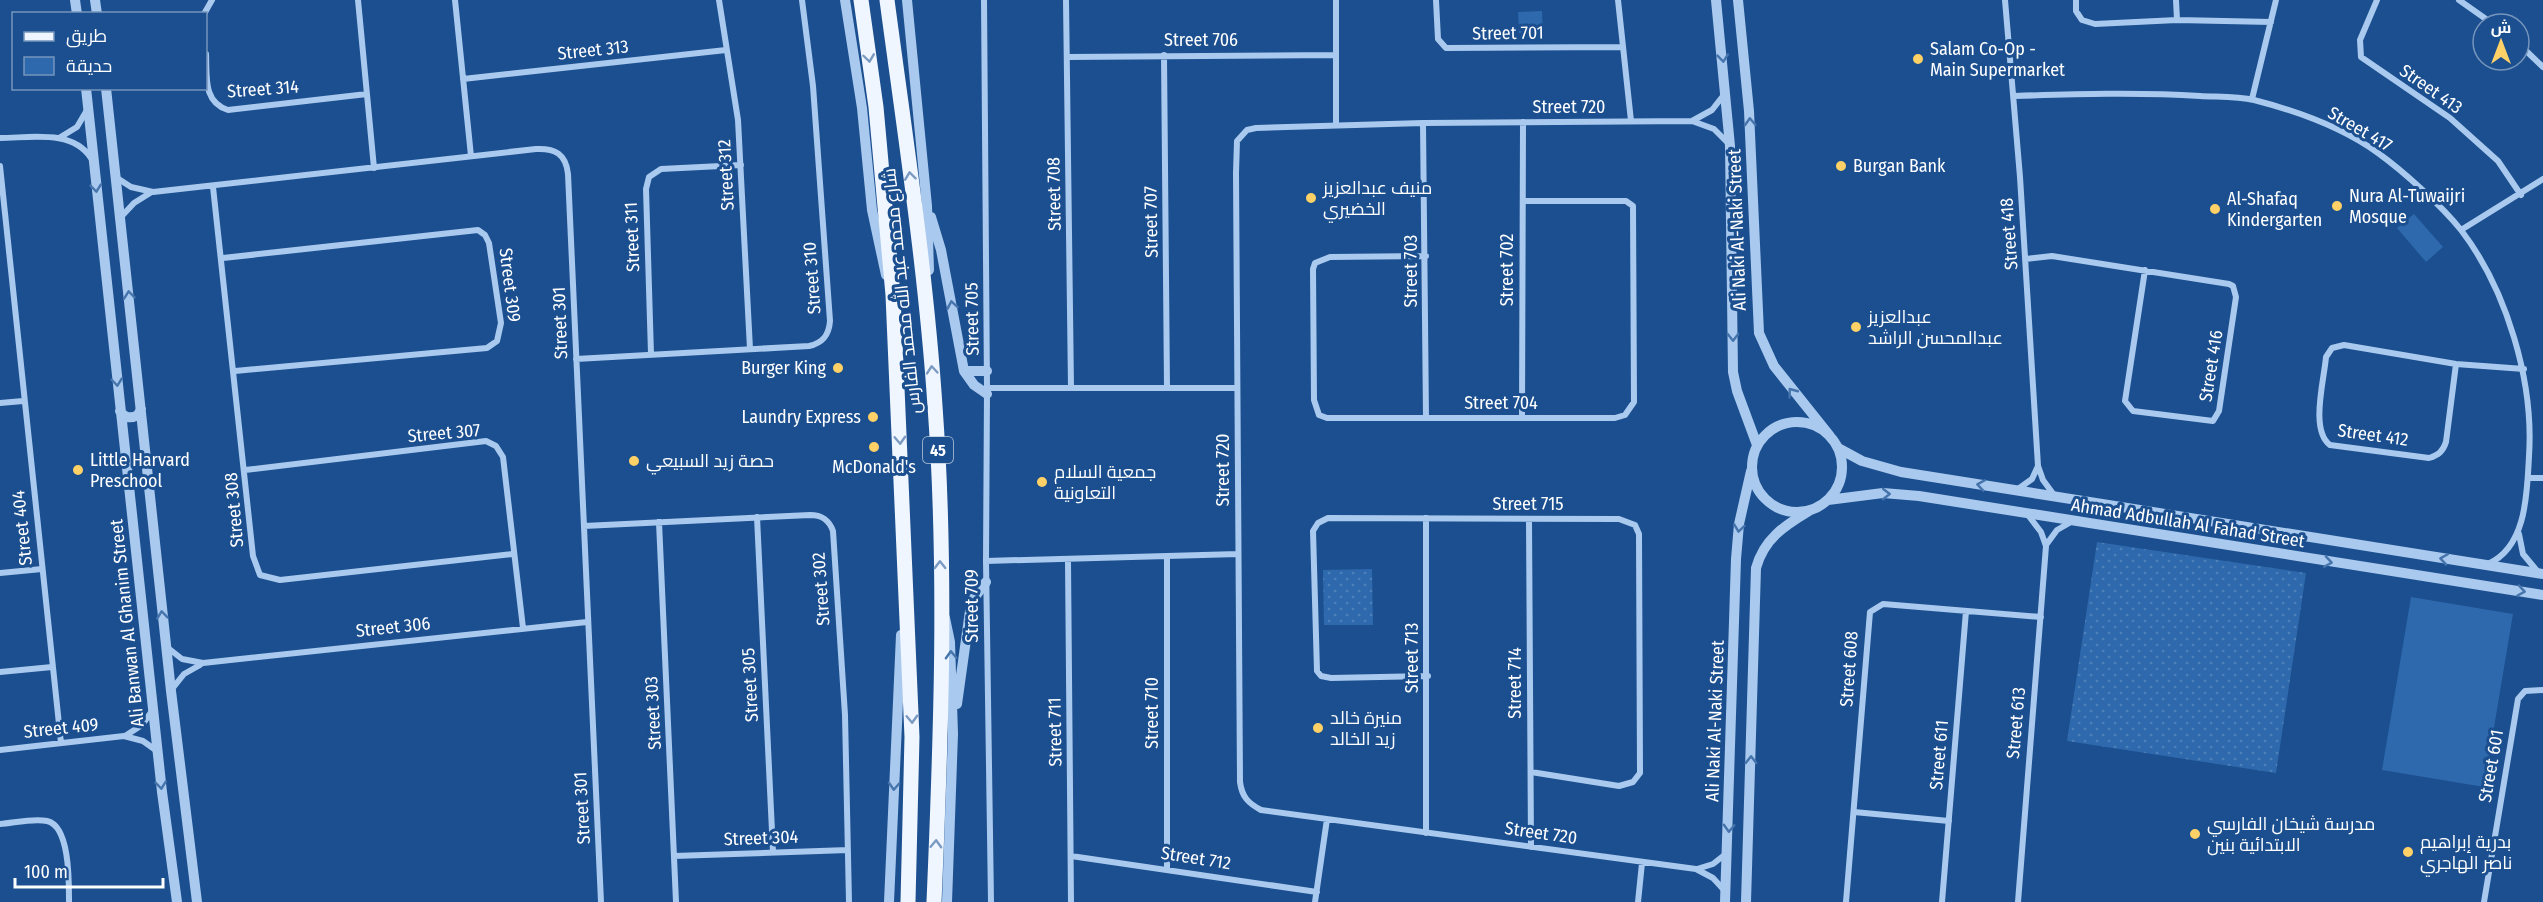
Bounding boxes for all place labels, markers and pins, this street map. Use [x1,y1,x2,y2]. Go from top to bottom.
place label: Salam Co-Op - Main Supermarket [1930,38,2065,81]
marker: Salam Co-Op - Main Supermarket [1911,52,1925,66]
place label: Burgan Bank [1853,155,1946,177]
marker: Burgan Bank [1834,159,1848,173]
place label: منيف عبدالعزيز الخضيري [1322,177,1432,223]
place label: Nura Al-Tuwaijri Mosque [2349,185,2465,228]
place label: Al-Shafaq Kindergarten [2227,188,2322,231]
marker: منيف عبدالعزيز الخضيري [1304,191,1318,205]
marker: Nura Al-Tuwaijri Mosque [2330,199,2344,213]
marker: Al-Shafaq Kindergarten [2208,202,2222,216]
place label: عبدالعزيز عبدالمحسن الراشد [1867,306,2003,349]
marker: عبدالعزيز عبدالمحسن الراشد [1849,320,1863,334]
place label: Burger King [741,357,827,379]
marker: Burger King [831,361,845,375]
place label: Laundry Express [741,406,861,428]
marker: Laundry Express [866,410,880,424]
marker: McDonald's [867,440,881,454]
place label: Little Harvard Preschool [90,449,190,492]
place label: حصة زيد السبيعي [646,450,774,475]
marker: حصة زيد السبيعي [627,454,641,468]
place label: McDonald's [832,456,916,478]
place label: جمعية السلام التعاونية [1054,461,1156,504]
marker: Little Harvard Preschool [71,463,85,477]
marker: جمعية السلام التعاونية [1035,475,1049,489]
place label: منيرة خالد زيد الخالد [1330,707,1402,750]
marker: منيرة خالد زيد الخالد [1311,721,1325,735]
place label: مدرسة شيخان الفارسي الابتدائية بنين [2207,813,2375,856]
marker: مدرسة شيخان الفارسي الابتدائية بنين [2188,827,2202,841]
place label: بدرية إبراهيم ناصر الهاجري [2420,831,2512,877]
marker: بدرية إبراهيم ناصر الهاجري [2401,845,2415,859]

